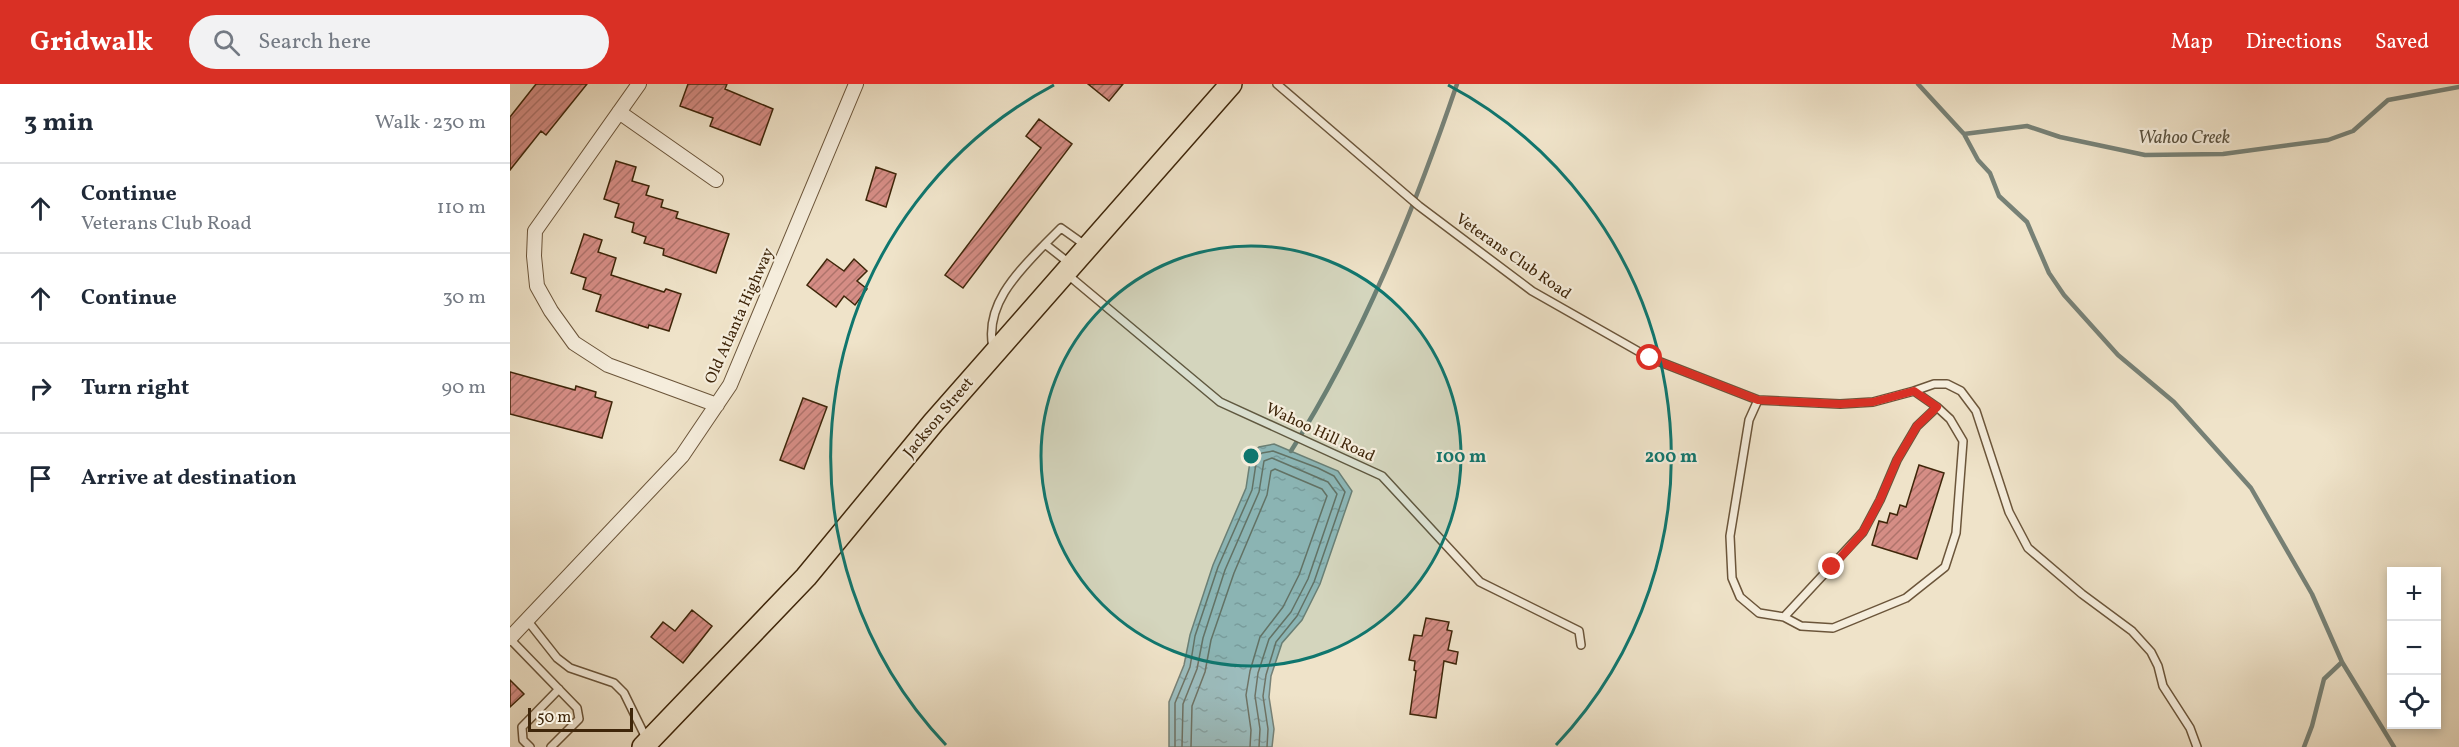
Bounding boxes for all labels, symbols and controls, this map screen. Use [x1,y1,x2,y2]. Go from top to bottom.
search box [189,15,609,69]
text: Gridwalk [30,23,153,62]
icon: search [210,26,243,59]
text: Search here [258,27,371,58]
text: Map [2171,28,2213,57]
text: Directions [2246,28,2342,57]
text: Saved [2375,28,2429,57]
text: 3 min [24,105,94,141]
text: Walk · 230 m [375,109,486,137]
water label: Wahoo Creek [2138,126,2230,151]
text: Continue [81,179,177,210]
icon: ahead [24,192,57,225]
text: 110 m [437,194,486,222]
street label: Veterans Club Road [1451,209,1575,305]
text: Veterans Club Road [81,210,252,238]
street label: Old Atlanta Highway [700,244,780,388]
icon: ahead [24,282,57,315]
text: Continue [81,283,177,314]
text: 30 m [442,284,486,312]
route start [1636,344,1662,370]
icon: right [24,372,57,405]
text: Turn right [81,373,189,404]
street label: Jackson Street [899,373,979,463]
text: 90 m [442,374,486,402]
street label: Wahoo Hill Road [1262,398,1378,468]
text: 100 m [1436,445,1486,470]
text: 200 m [1645,445,1697,470]
centre of rings [1241,446,1261,466]
icon: arrive [24,462,57,495]
text: Arrive at destination [81,463,297,494]
route end [1818,553,1844,579]
map controls [2387,567,2441,729]
button: + [2387,567,2441,621]
button: − [2387,621,2441,675]
button: locate [2387,675,2441,729]
scale bar [528,705,633,732]
text: 50 m [537,707,571,729]

